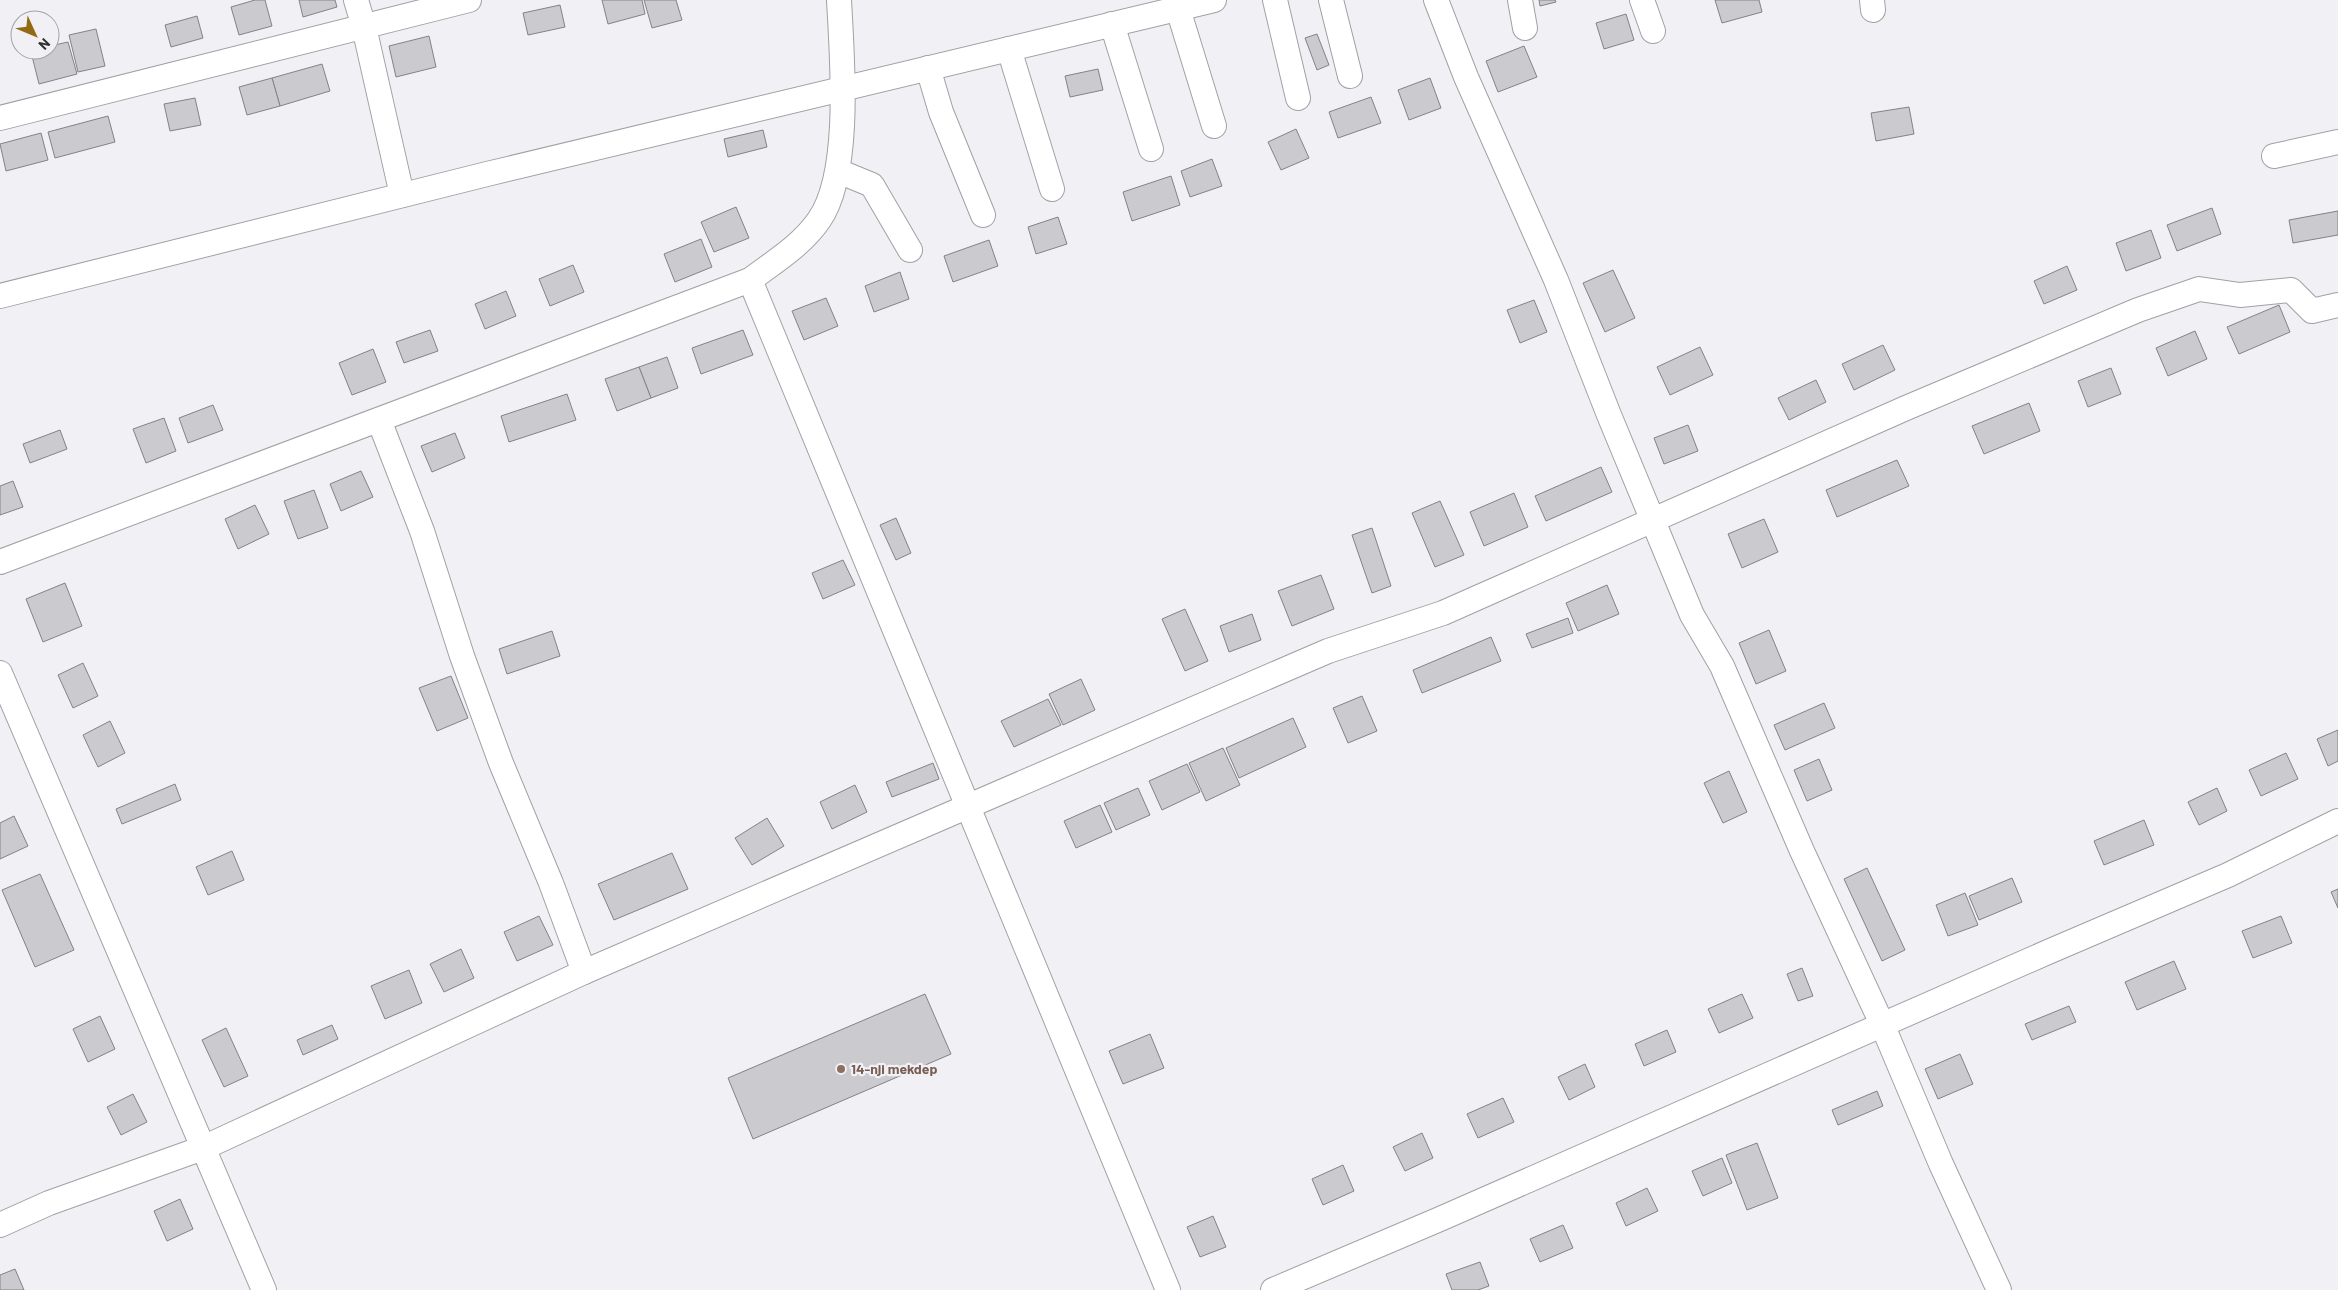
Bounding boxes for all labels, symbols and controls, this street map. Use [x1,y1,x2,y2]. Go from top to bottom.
north arrow [10,10,60,60]
text: N [35,35,54,54]
place label: 14-nji mekdep [851,1060,937,1077]
marker: 14-nji mekdep [835,1063,847,1075]

